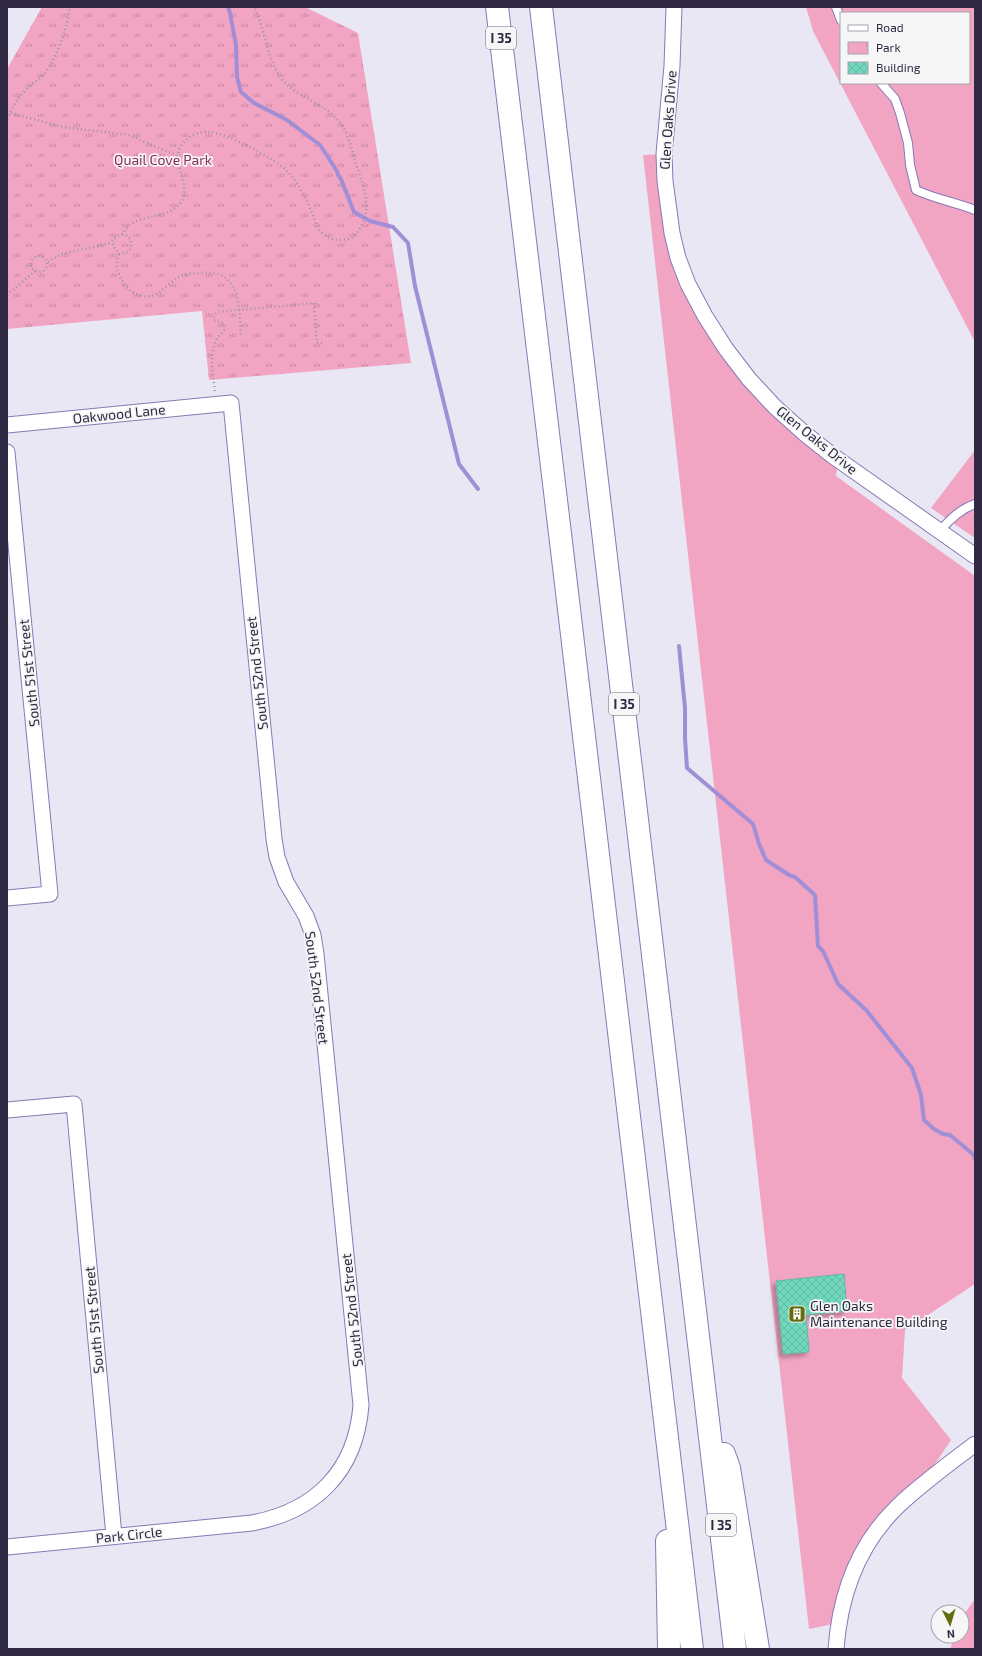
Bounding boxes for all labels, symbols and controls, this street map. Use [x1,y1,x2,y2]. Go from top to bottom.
legend [840,12,970,84]
text: Road [876,20,904,34]
road number: I 35 [486,27,516,49]
text: Park [876,40,901,54]
text: Building [876,60,921,74]
street label: Glen Oaks Drive [656,70,679,170]
park label: Quail Cove Park [114,151,212,168]
street label: Oakwood Lane [72,400,166,427]
street label: Glen Oaks Drive [773,402,861,477]
street label: South 52nd Street [242,616,271,731]
street label: South 51st Street [14,618,43,728]
road number: I 35 [609,693,639,715]
street label: South 52nd Street [302,930,333,1046]
street label: South 52nd Street [337,1253,366,1368]
street label: South 51st Street [80,1266,107,1375]
place label: Glen Oaks Maintenance Building [810,1297,948,1330]
building icon: Glen Oaks Maintenance Building [787,1304,807,1324]
road number: I 35 [706,1514,736,1536]
street label: Park Circle [95,1523,163,1546]
north arrow [930,1604,970,1644]
text: N [946,1628,955,1641]

